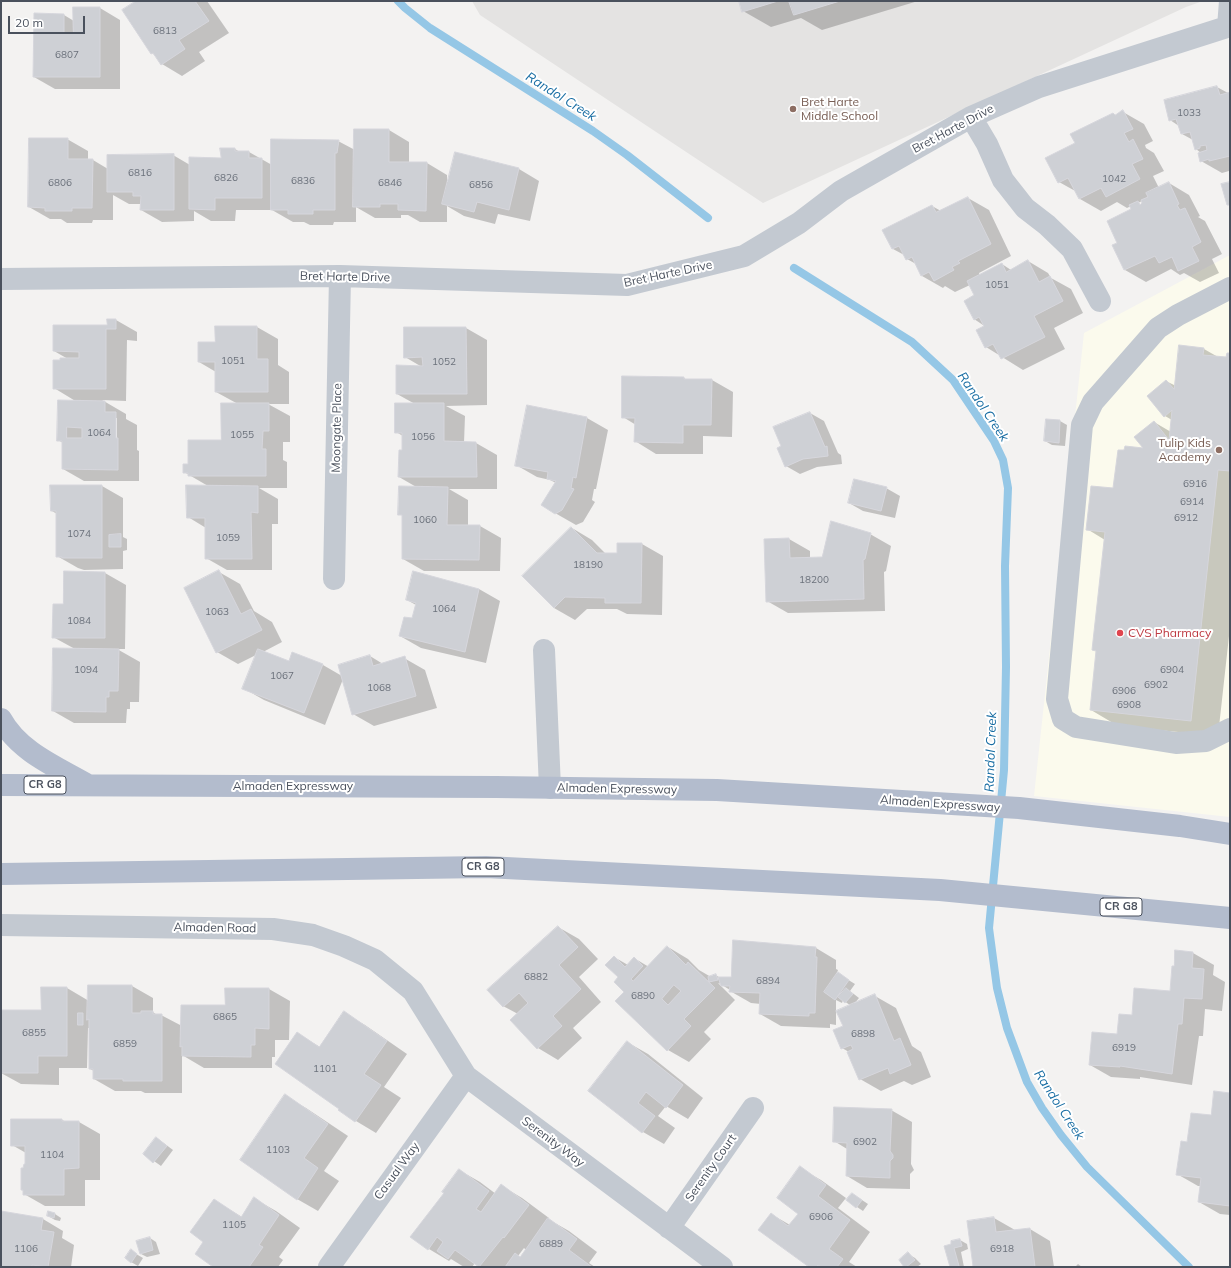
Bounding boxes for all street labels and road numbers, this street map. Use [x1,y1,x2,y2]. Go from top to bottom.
street label: Bret Harte Drive [910,101,996,157]
street label: Bret Harte Drive [622,258,714,290]
street label: Bret Harte Drive [300,269,390,285]
street label: Moongate Place [329,383,345,473]
road number: CR G8 [24,776,66,794]
street label: Almaden Expressway [233,779,353,793]
street label: Almaden Expressway [557,781,677,797]
street label: Almaden Expressway [879,793,1001,815]
road number: CR G8 [462,858,504,876]
road number: CR G8 [1100,898,1142,916]
street label: Almaden Road [174,920,256,936]
street label: Serenity Way [519,1114,587,1170]
street label: Serenity Court [682,1132,740,1204]
street label: Casual Way [371,1139,423,1203]

